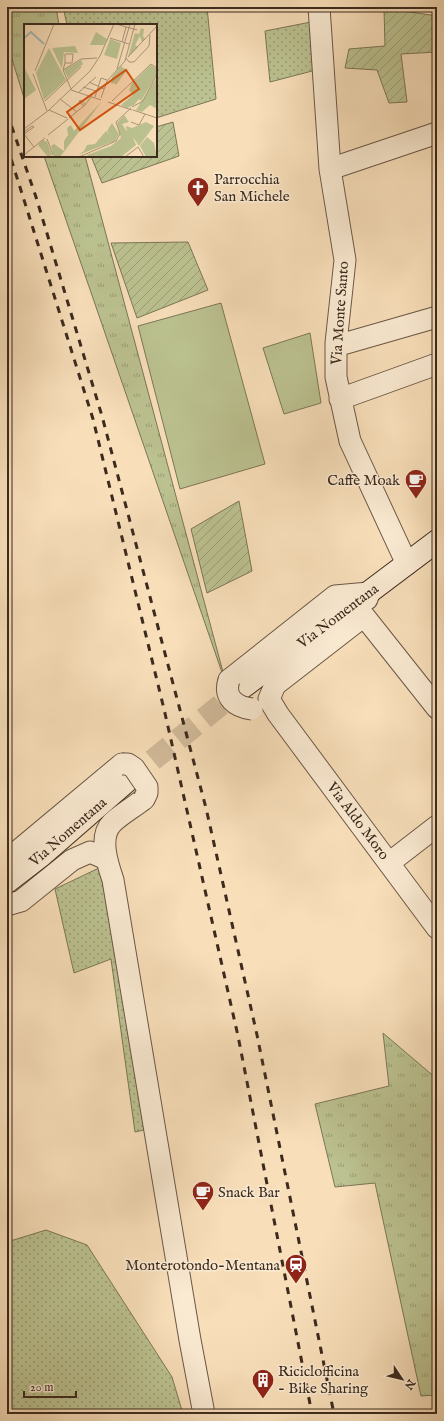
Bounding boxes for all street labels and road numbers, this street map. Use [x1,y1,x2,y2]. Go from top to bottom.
street label: Via Monte Santo [327,260,353,367]
street label: Via Nomentana [293,579,383,653]
street label: Via Aldo Moro [322,777,393,864]
street label: Via Nomentana [25,793,111,872]

